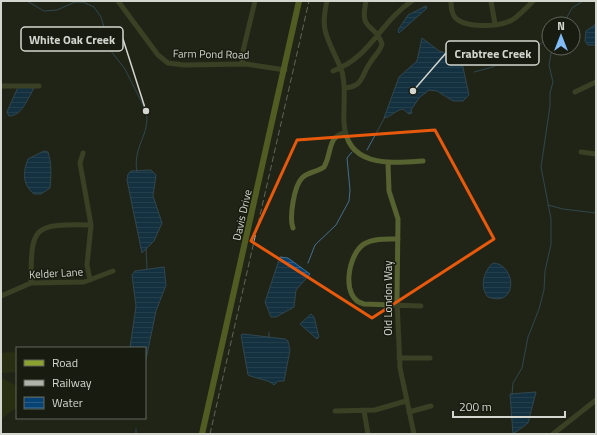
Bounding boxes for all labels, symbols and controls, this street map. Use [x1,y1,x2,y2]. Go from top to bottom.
north arrow [541,16,581,56]
text: N [557,18,565,34]
callout: White Oak Creek [21,27,123,51]
text: White Oak Creek [29,30,116,49]
callout: Crabtree Creek [446,41,539,65]
text: Crabtree Creek [455,44,532,63]
street label: Farm Pond Road [173,45,250,63]
street label: Davis Drive [228,188,256,242]
street label: Old London Way [380,260,396,336]
street label: Kelder Lane [29,264,84,282]
legend [16,347,146,419]
text: Road [52,353,78,372]
text: Railway [52,373,92,392]
text: Water [52,393,83,412]
scale bar [453,393,565,419]
text: 200 m [459,397,492,416]

